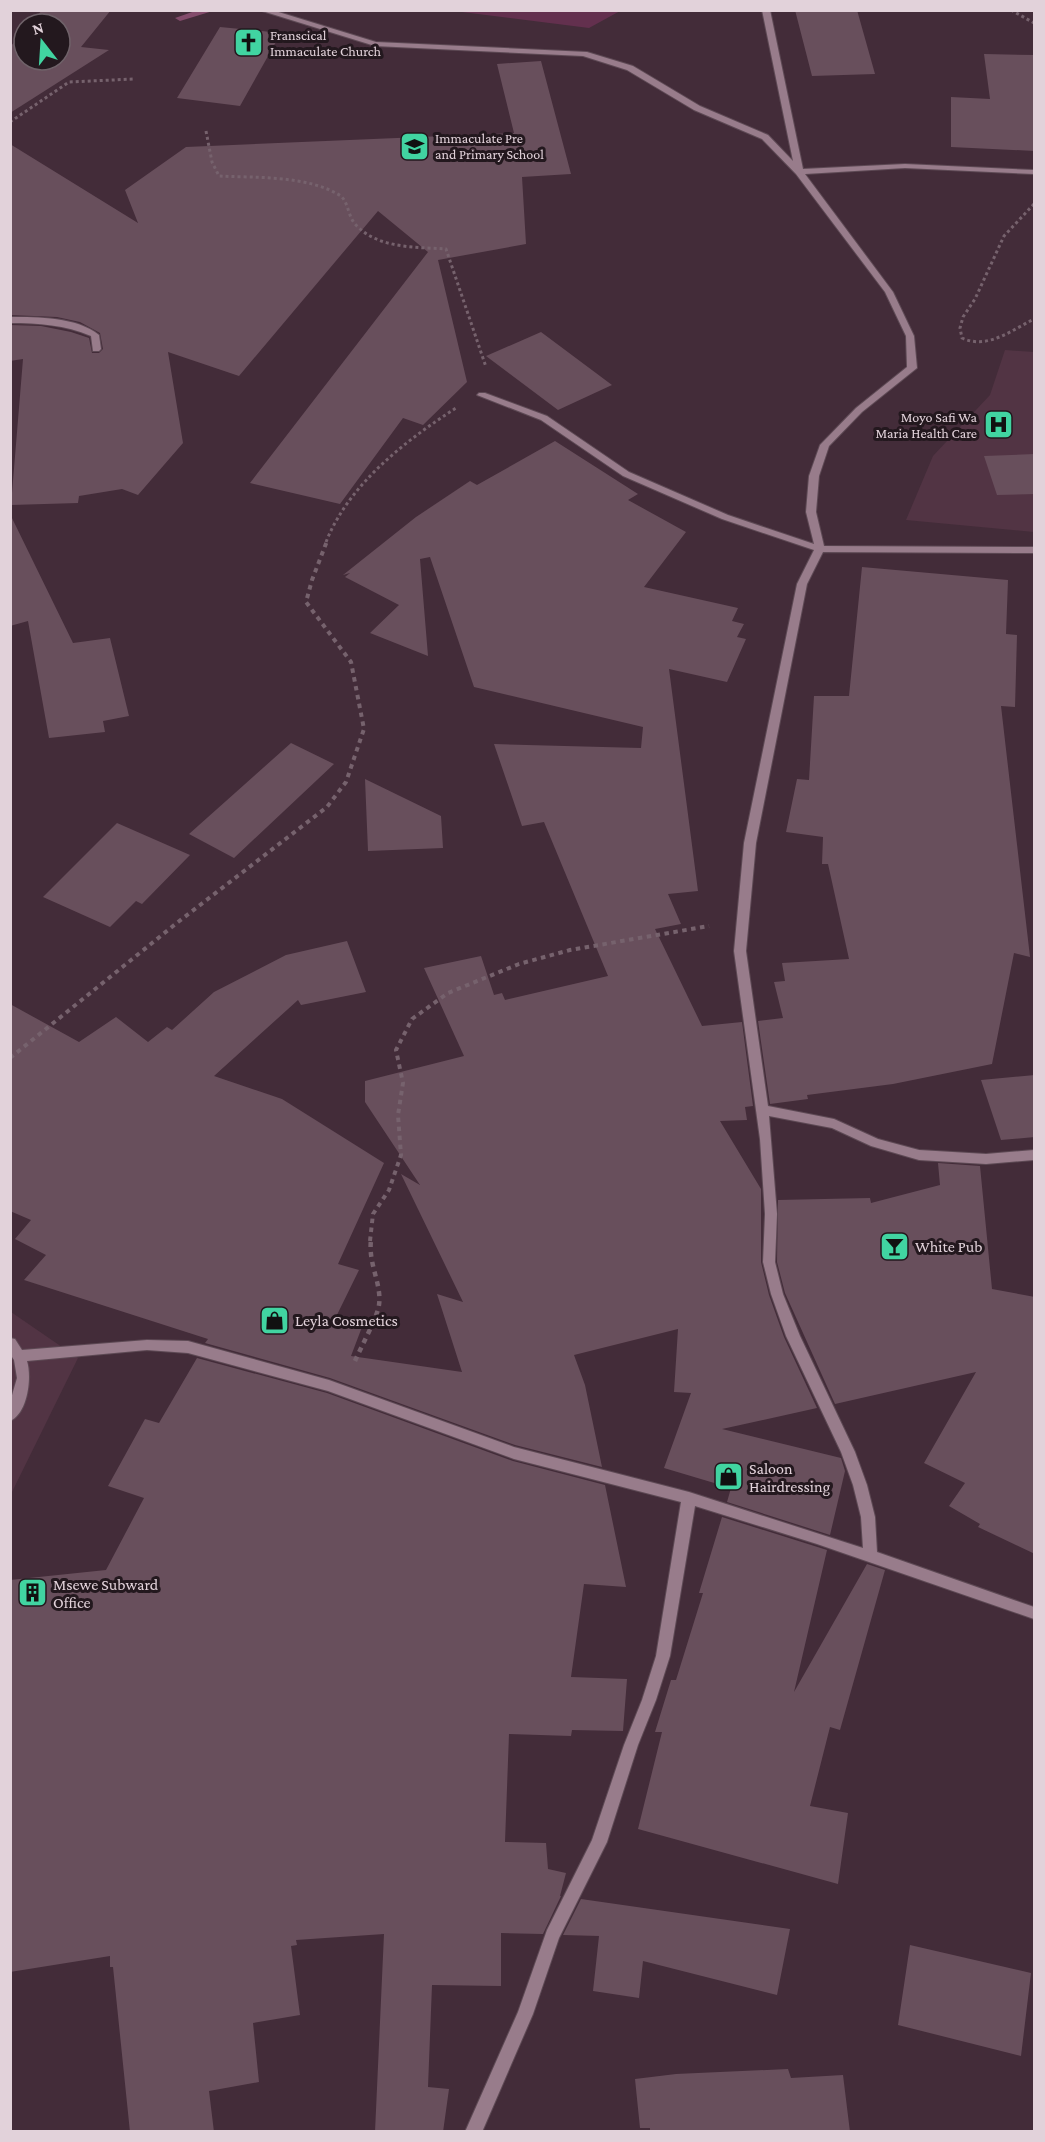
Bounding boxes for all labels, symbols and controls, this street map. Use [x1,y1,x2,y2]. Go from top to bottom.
north arrow [12,12,72,72]
text: N [30,18,46,38]
church icon: Franscical Immaculate Church [233,27,265,59]
place label: Franscical Immaculate Church [270,27,382,59]
school or university icon: Immaculate Pre and Primary School [398,130,430,162]
place label: Immaculate Pre and Primary School [435,130,544,162]
place label: Moyo Safi Wa Maria Health Care [875,409,978,441]
hospital icon: Moyo Safi Wa Maria Health Care [982,409,1014,441]
bar icon: White Pub [878,1230,910,1262]
place label: White Pub [915,1238,982,1255]
shop icon: Leyla Cosmetics [258,1304,290,1336]
place label: Leyla Cosmetics [295,1312,398,1330]
place label: Saloon Hairdressing [749,1460,831,1496]
shop icon: Saloon Hairdressing [712,1461,744,1493]
place label: Msewe Subward Office [53,1576,159,1611]
building icon: Msewe Subward Office [16,1577,48,1609]

